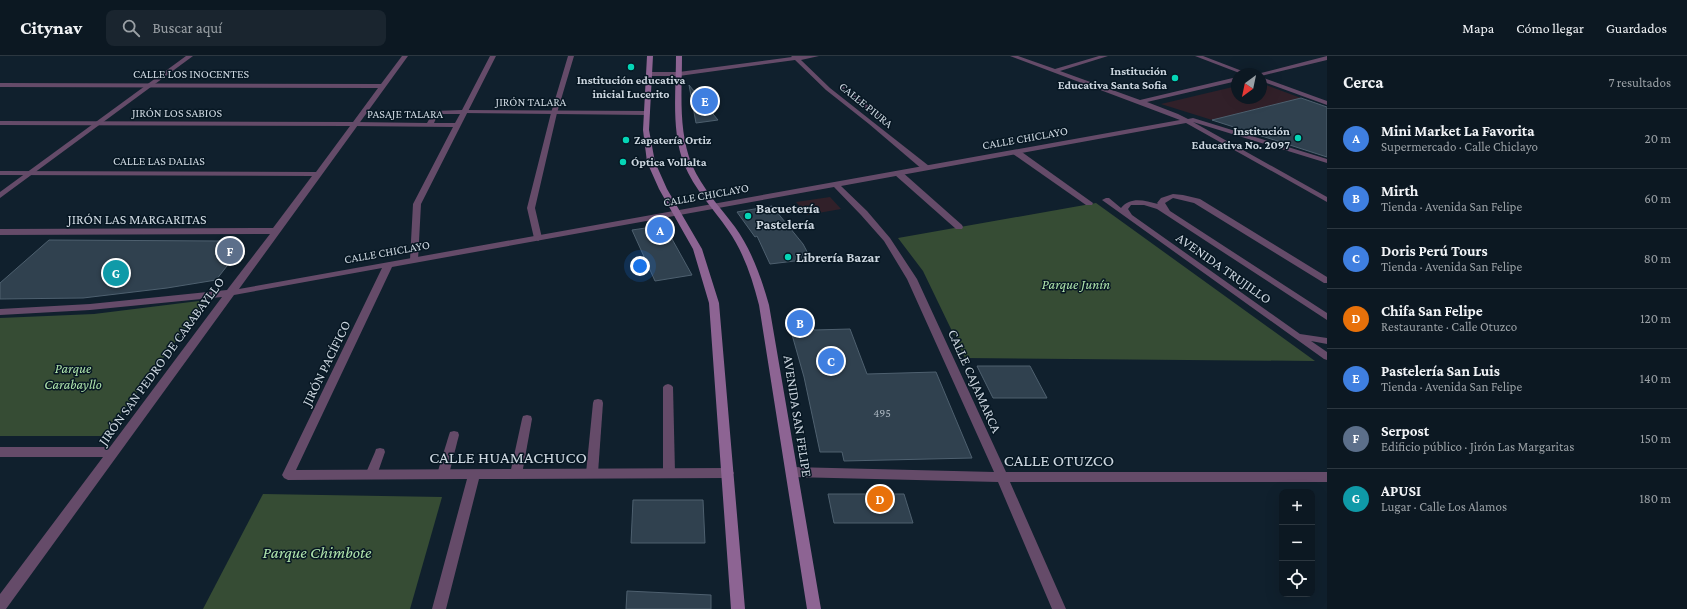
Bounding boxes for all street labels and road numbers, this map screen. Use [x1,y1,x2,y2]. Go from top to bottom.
street label: CALLE LOS INOCENTES [133,67,249,81]
street label: CALLE PIURA [836,79,896,131]
street label: JIRÓN TALARA [495,95,567,109]
street label: JIRÓN LOS SABIOS [131,106,222,120]
street label: PASAJE TALARA [367,107,443,121]
street label: CALLE CHICLAYO [981,124,1069,152]
street label: CALLE LAS DALIAS [113,154,205,168]
street label: CALLE CHICLAYO [662,181,750,209]
street label: JIRÓN LAS MARGARITAS [66,211,207,227]
street label: AVENIDA TRUJILLO [1173,229,1275,307]
street label: CALLE CHICLAYO [343,238,431,266]
street label: JIRÓN SAN PEDRO DE CARABAYLLO [93,274,227,450]
street label: JIRÓN PACÍFICO [298,318,354,410]
street label: CALLE CAJAMARCA [945,327,1005,435]
street label: AVENIDA SAN FELIPE [780,354,816,479]
street label: CALLE HUAMACHUCO [429,448,587,467]
street label: CALLE OTUZCO [1004,451,1114,470]

